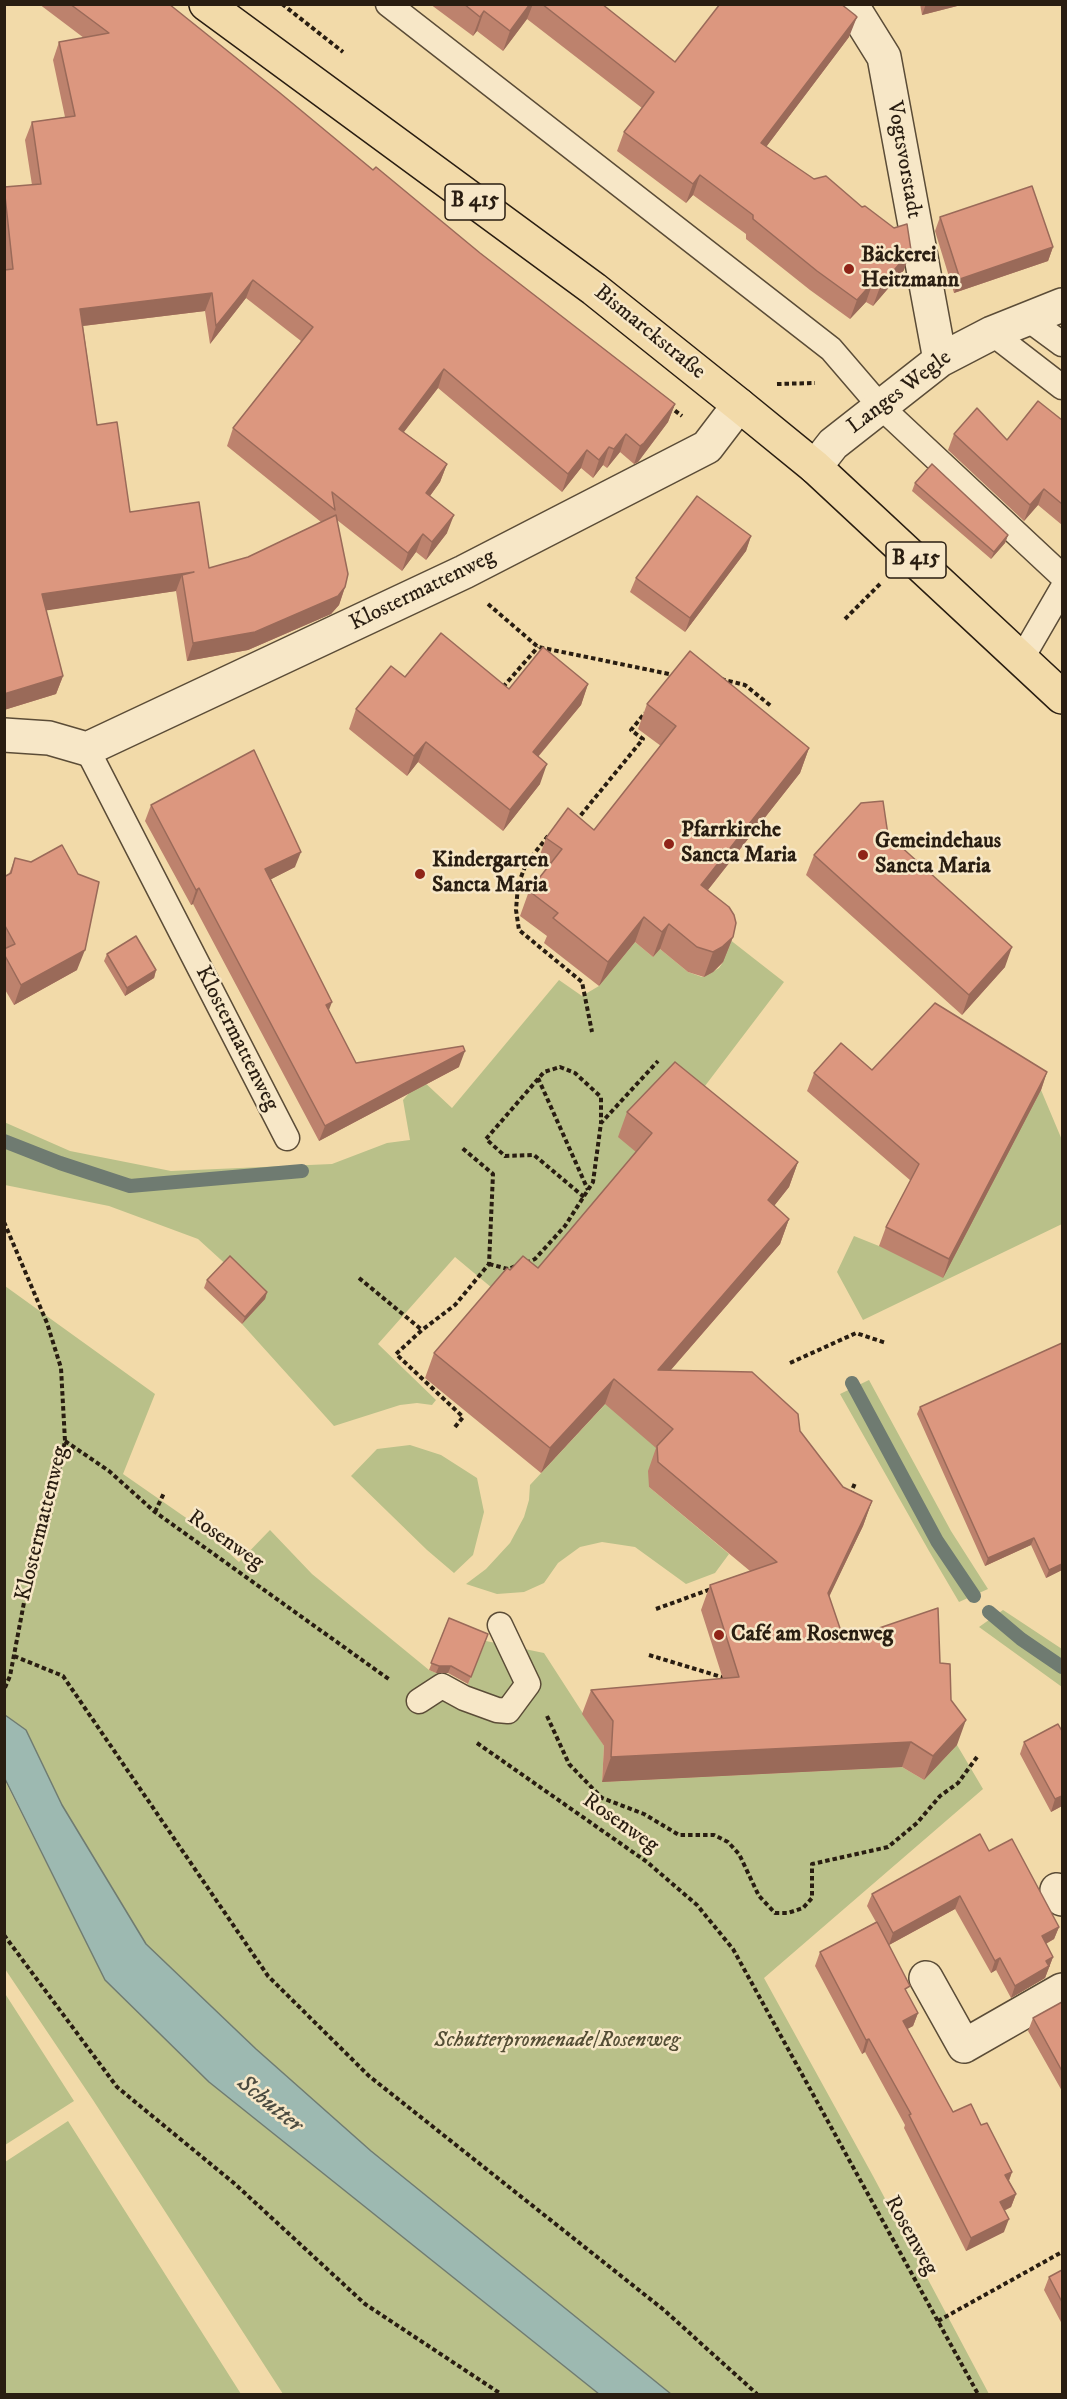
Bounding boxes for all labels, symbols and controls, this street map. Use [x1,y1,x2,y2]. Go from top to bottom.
street label: Vogtsvorstadt [880,99,926,221]
road number: B 415 [445,184,505,220]
place label: Bäckerei Heitzmann [861,243,959,294]
marker: Bäckerei Heitzmann [842,262,856,276]
street label: Bismarckstraße [588,280,710,386]
street label: Langes Wegle [843,345,957,441]
road number: B 415 [886,542,946,578]
street label: Klostermattenweg [346,544,500,638]
place label: Pfarrkirche Sancta Maria [681,818,797,870]
place label: Gemeindehaus Sancta Maria [875,829,1001,880]
marker: Pfarrkirche Sancta Maria [662,837,676,851]
place label: Kindergarten Sancta Maria [432,848,549,900]
marker: Gemeindehaus Sancta Maria [856,848,870,862]
marker: Kindergarten Sancta Maria [413,867,427,881]
street label: Klostermattenweg [188,962,284,1116]
street label: Klostermattenweg [11,1444,75,1604]
street label: Rosenweg [182,1505,268,1577]
place label: Café am Rosenweg [731,1622,893,1648]
marker: Café am Rosenweg [712,1628,726,1642]
street label: Rosenweg [577,1788,663,1860]
park label: Schutterpromenade/Rosenweg [434,2028,680,2054]
water label: Schutter [230,2070,308,2140]
street label: Rosenweg [877,2192,943,2280]

